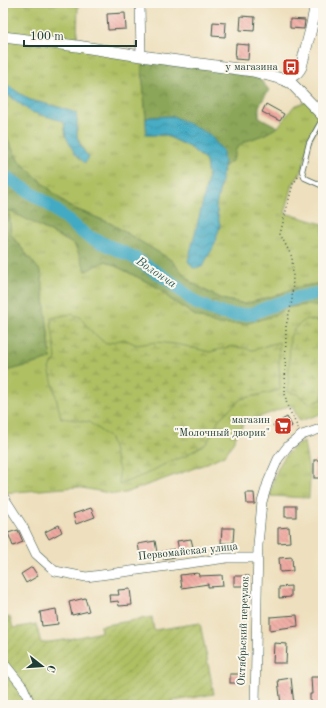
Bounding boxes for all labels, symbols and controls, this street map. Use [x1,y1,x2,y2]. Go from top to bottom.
scale bar [24,22,136,48]
text: 100 m [30,31,64,43]
bus stop icon: у магазина [281,57,301,77]
place label: у магазина [225,62,279,73]
water label: Волонча [133,255,179,291]
place label: магазин "Молочный дворик" [175,415,270,439]
supermarket icon: магазин "Молочный дворик" [273,416,293,436]
street label: Первомайская улица [137,541,239,563]
street label: Октябрьский переулок [237,576,251,686]
north arrow [22,646,62,686]
text: С [44,663,56,674]

